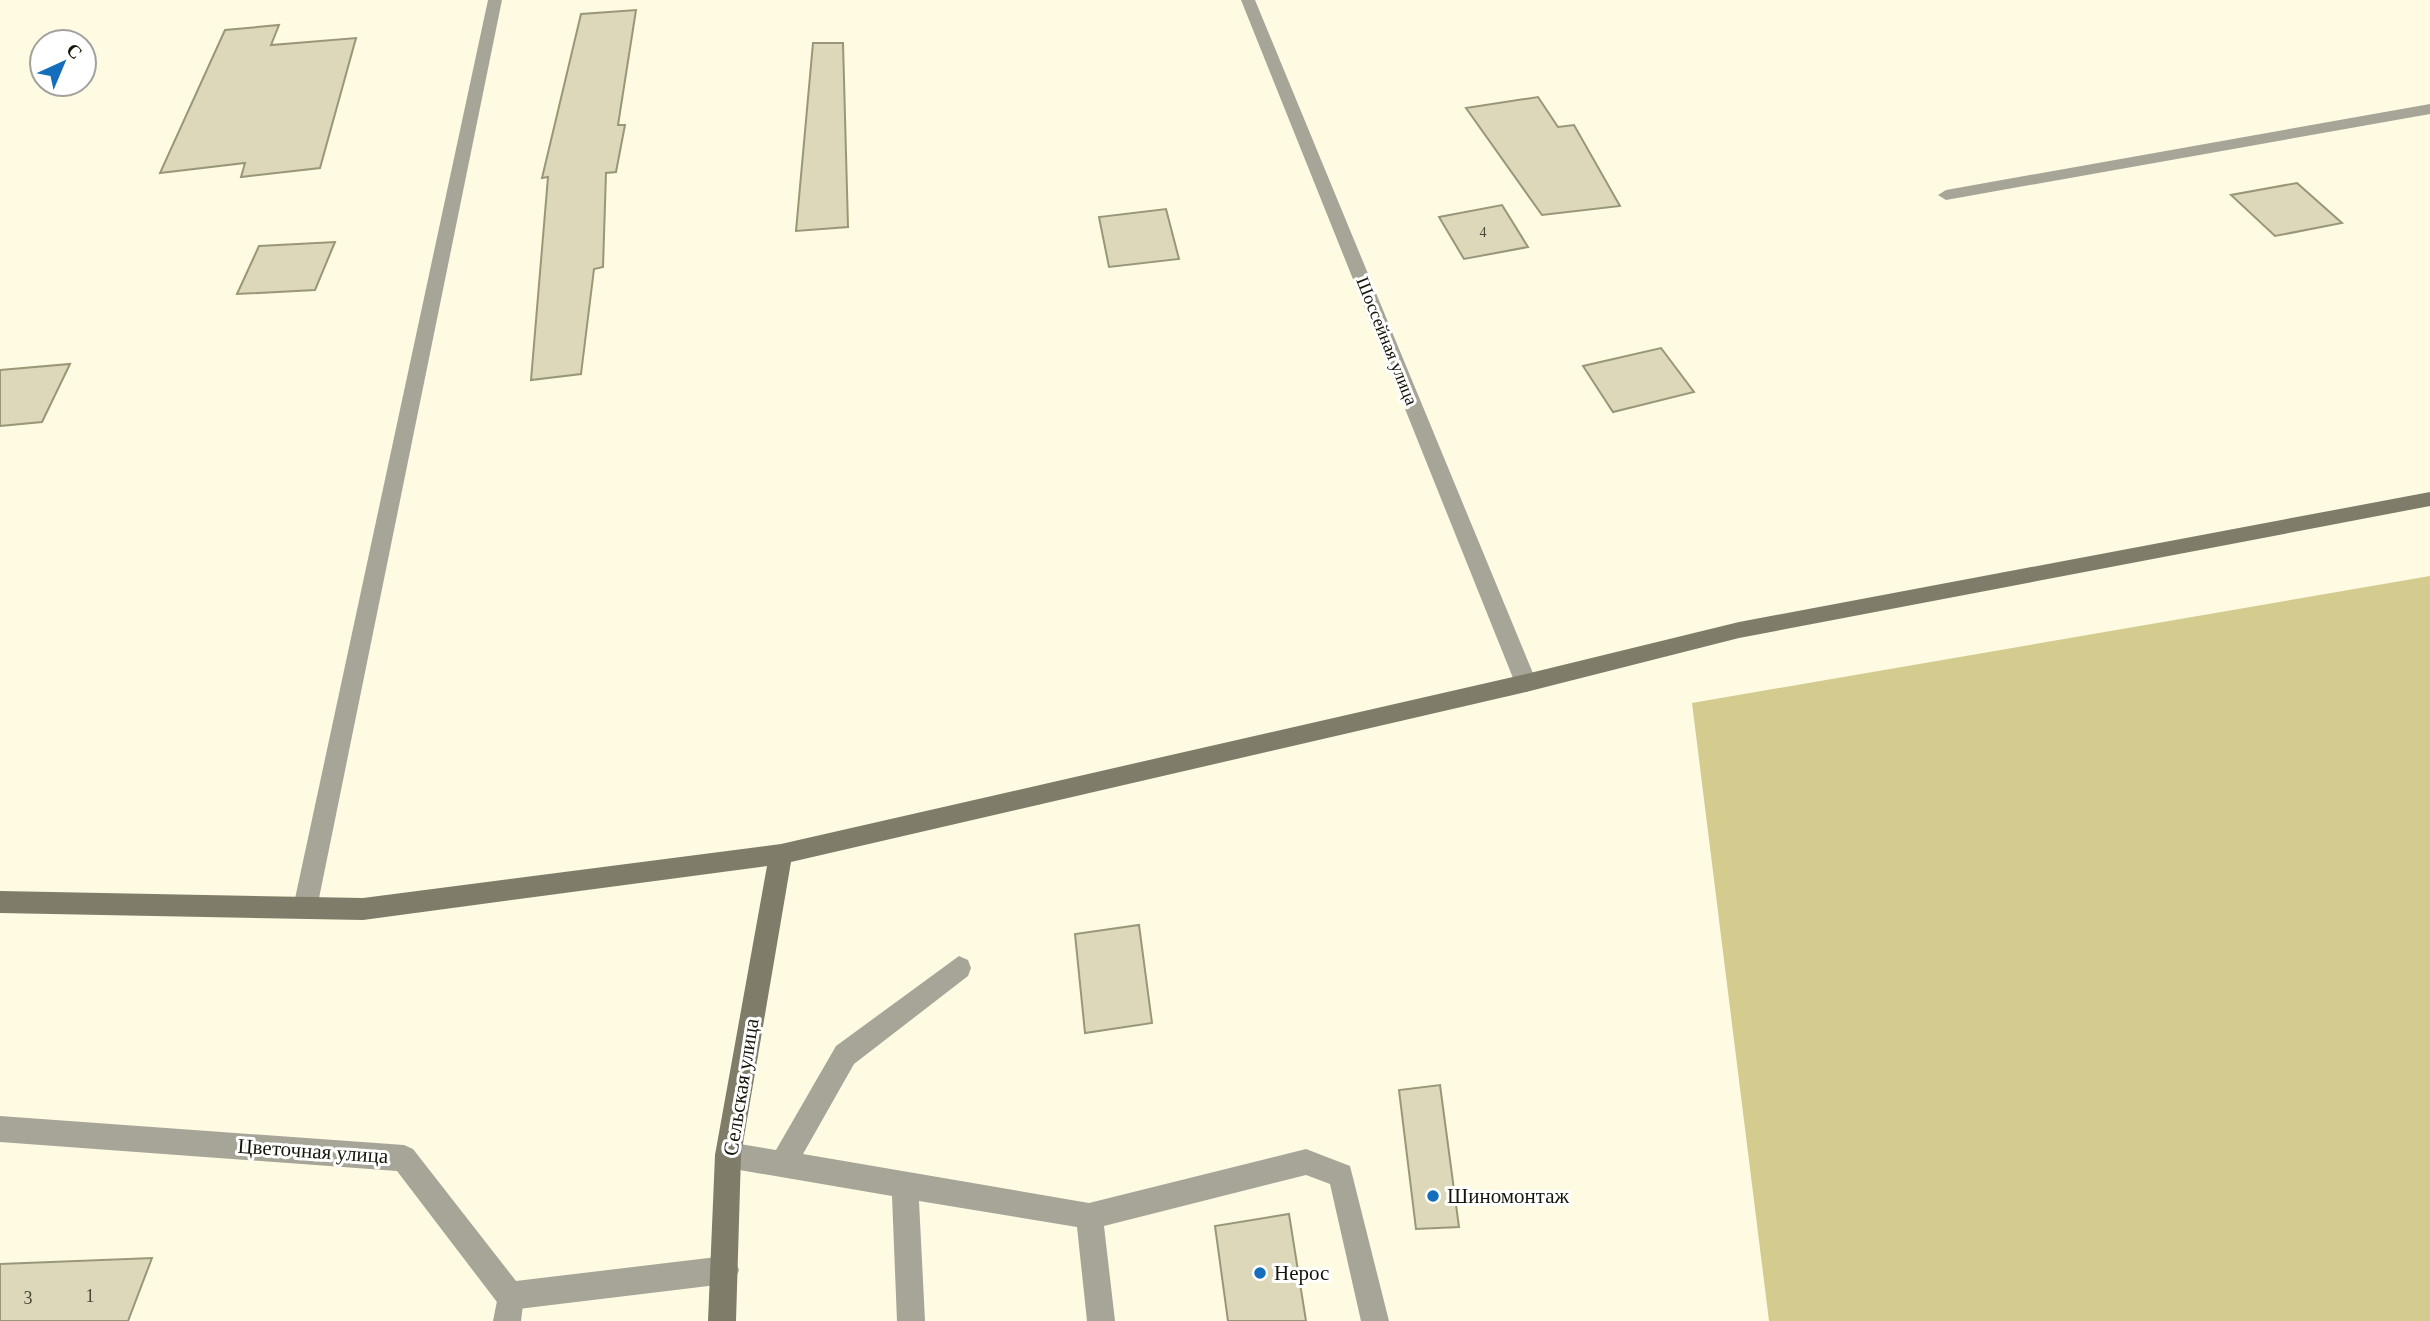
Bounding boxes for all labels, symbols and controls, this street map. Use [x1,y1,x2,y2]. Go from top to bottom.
north arrow [28,28,98,98]
text: С [62,39,87,63]
house number: 4 [1480,225,1487,240]
street label: Шоссейная улица [1352,274,1422,408]
street label: Сельская улица [718,1016,764,1157]
street label: Цветочная улица [237,1134,390,1168]
place label: Шиномонтаж [1447,1184,1570,1208]
marker: Шиномонтаж [1425,1188,1441,1204]
place label: Нерос [1274,1261,1329,1285]
marker: Нерос [1252,1265,1268,1281]
house number: 1 [86,1286,95,1306]
house number: 3 [24,1288,33,1308]

